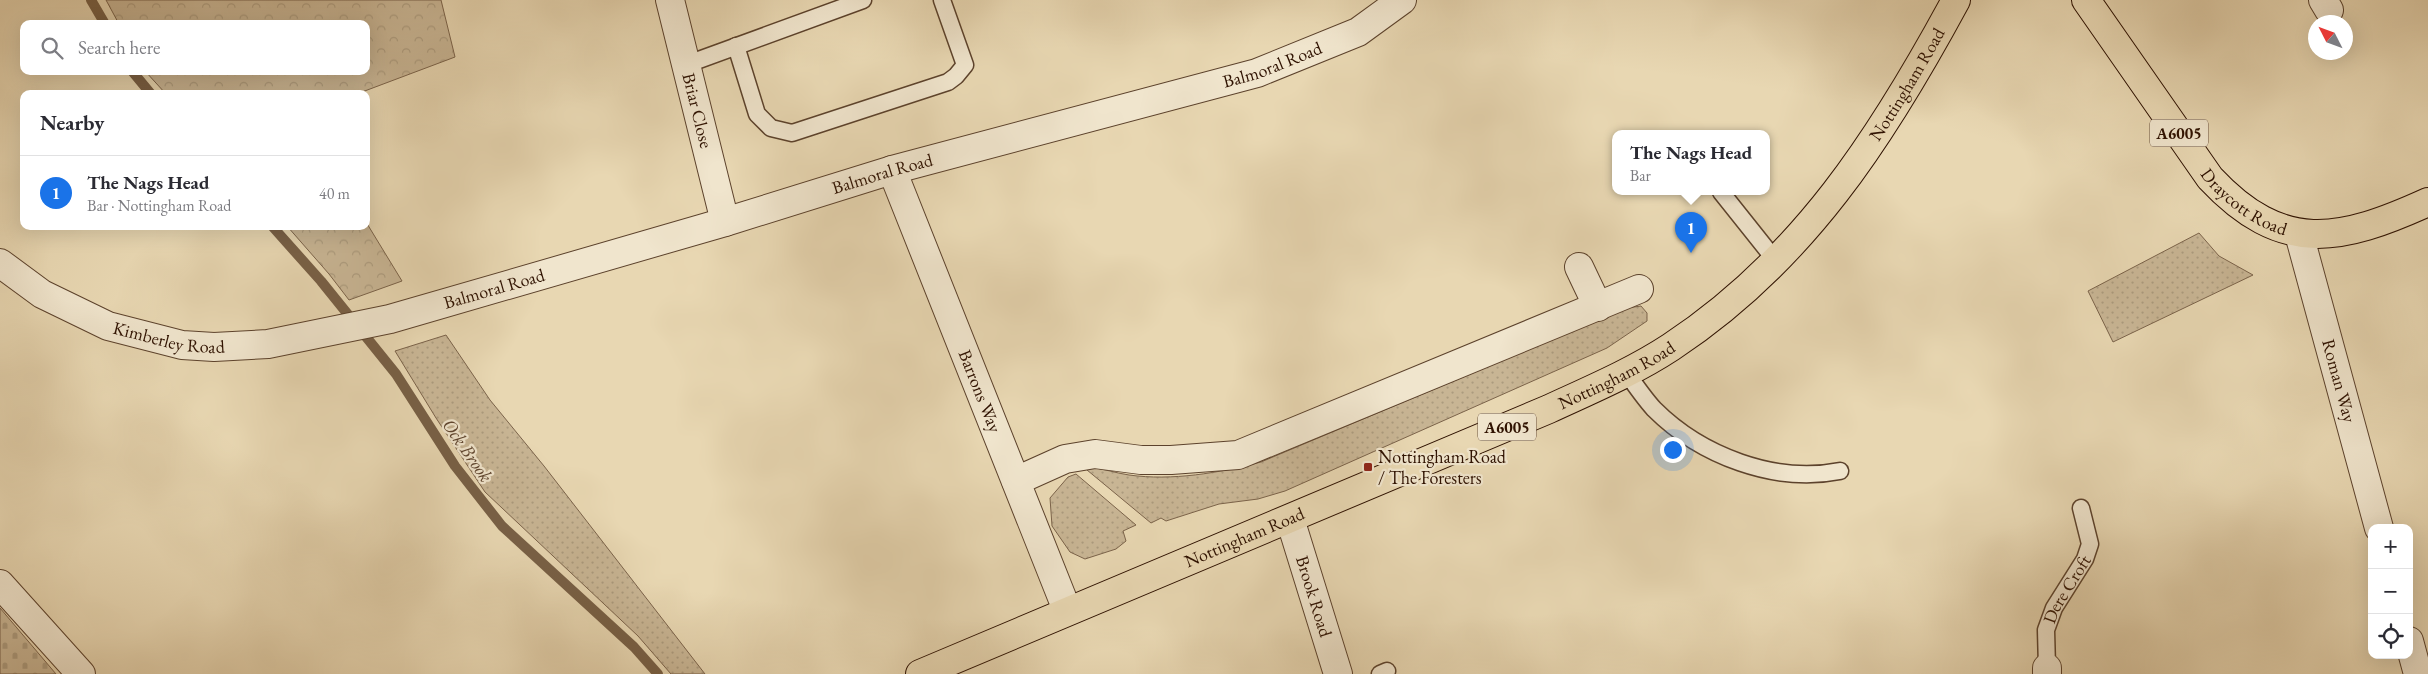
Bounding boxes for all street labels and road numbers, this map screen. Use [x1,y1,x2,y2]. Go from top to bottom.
street label: Nottingham Road [1864,23,1950,145]
street label: Balmoral Road [1220,36,1326,93]
street label: Briar Close [678,71,718,151]
road number: A6005 [2150,120,2208,146]
street label: Balmoral Road [829,147,936,199]
street label: Draycott Road [2196,164,2291,241]
street label: Balmoral Road [441,263,548,314]
street label: Kimberley Road [111,316,226,358]
street label: Nottingham Road [1554,335,1680,414]
street label: Roman Way [2317,336,2362,425]
street label: Barrons Way [954,346,1007,436]
road number: A6005 [1478,414,1536,441]
street label: Nottingham Road [1181,501,1308,572]
street label: Dere Croft [2037,550,2096,626]
street label: Brook Road [1291,553,1338,641]

